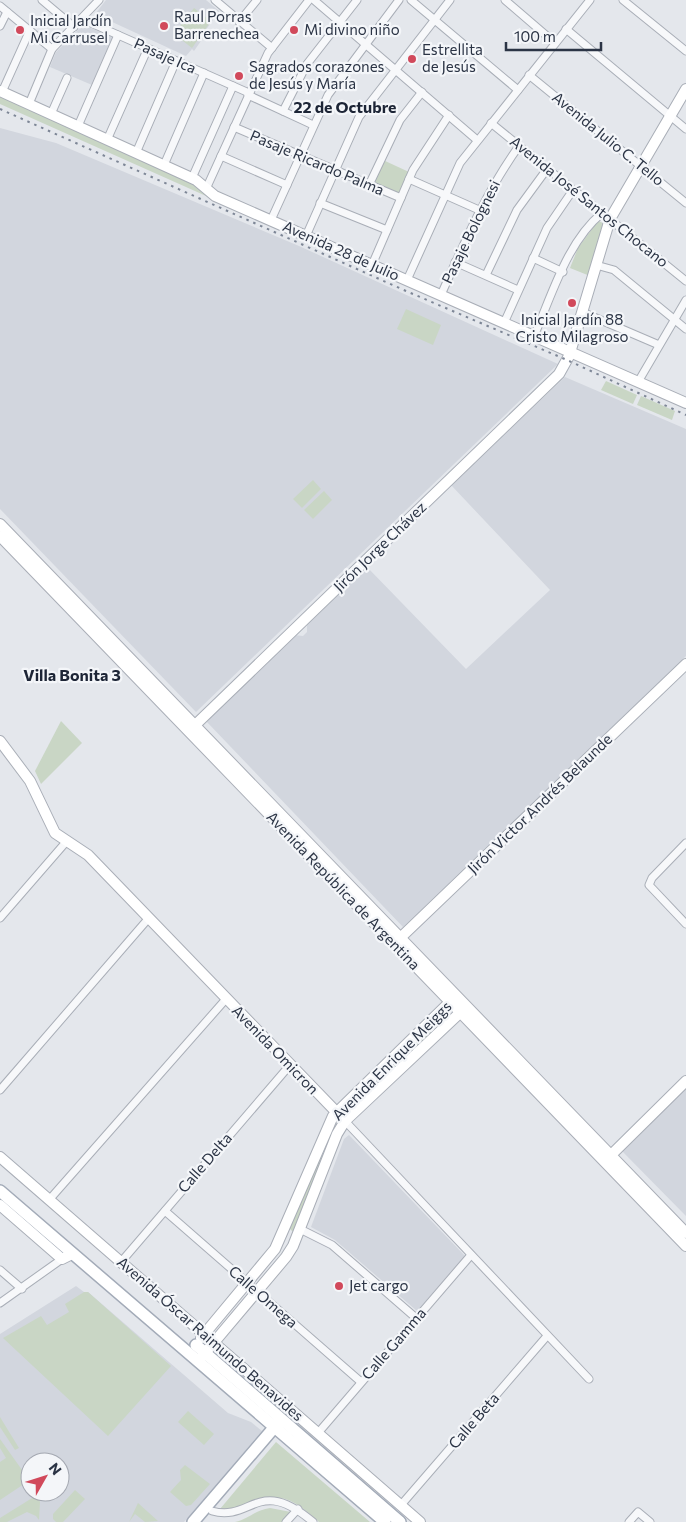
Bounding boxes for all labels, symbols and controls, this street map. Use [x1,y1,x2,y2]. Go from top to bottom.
place label: Raul Porras Barrenechea [174,7,259,42]
place label: Inicial Jardín Mi Carrusel [30,11,112,46]
marker: Raul Porras Barrenechea [158,20,170,32]
place label: Mi divino niño [304,20,400,38]
scale bar [506,20,601,52]
marker: Inicial Jardín Mi Carrusel [14,24,26,36]
marker: Mi divino niño [288,24,300,36]
text: 100 m [514,27,556,45]
street label: Pasaje Ica [132,33,199,77]
place label: Estrellita de Jesús [422,40,483,75]
marker: Estrellita de Jesús [406,53,418,65]
place label: Sagrados corazones de Jesús y María [249,57,385,92]
marker: Sagrados corazones de Jesús y María [233,70,245,82]
street label: Avenida Julio C. Tello [549,88,668,189]
district label: 22 de Octubre [293,97,397,116]
street label: Pasaje Ricardo Palma [248,126,387,198]
street label: Avenida José Santos Chocano [507,132,672,271]
street label: Pasaje Bolognesi [437,177,503,286]
street label: Avenida 28 de Julio [280,216,403,284]
marker: Inicial Jardín 88 Cristo Milagroso [566,297,578,309]
place label: Inicial Jardín 88 Cristo Milagroso [515,310,629,345]
street label: Jirón Jorge Chávez [329,498,429,595]
district label: Villa Bonita 3 [23,665,121,684]
street label: Jirón Victor Andrés Belaunde [463,730,615,877]
street label: Avenida República de Argentina [263,807,424,973]
street label: Avenida Enrique Meiggs [328,997,455,1124]
street label: Avenida Omicron [229,1001,323,1098]
street label: Calle Delta [173,1129,235,1196]
street label: Avenida Óscar Raimundo Benavides [114,1252,308,1424]
street label: Calle Omega [225,1261,302,1331]
place label: Jet cargo [349,1276,408,1294]
marker: Jet cargo [333,1280,345,1292]
street label: Calle Gamma [357,1304,429,1383]
street label: Calle Beta [444,1389,502,1452]
north arrow [20,1452,70,1502]
text: N [46,1459,65,1478]

